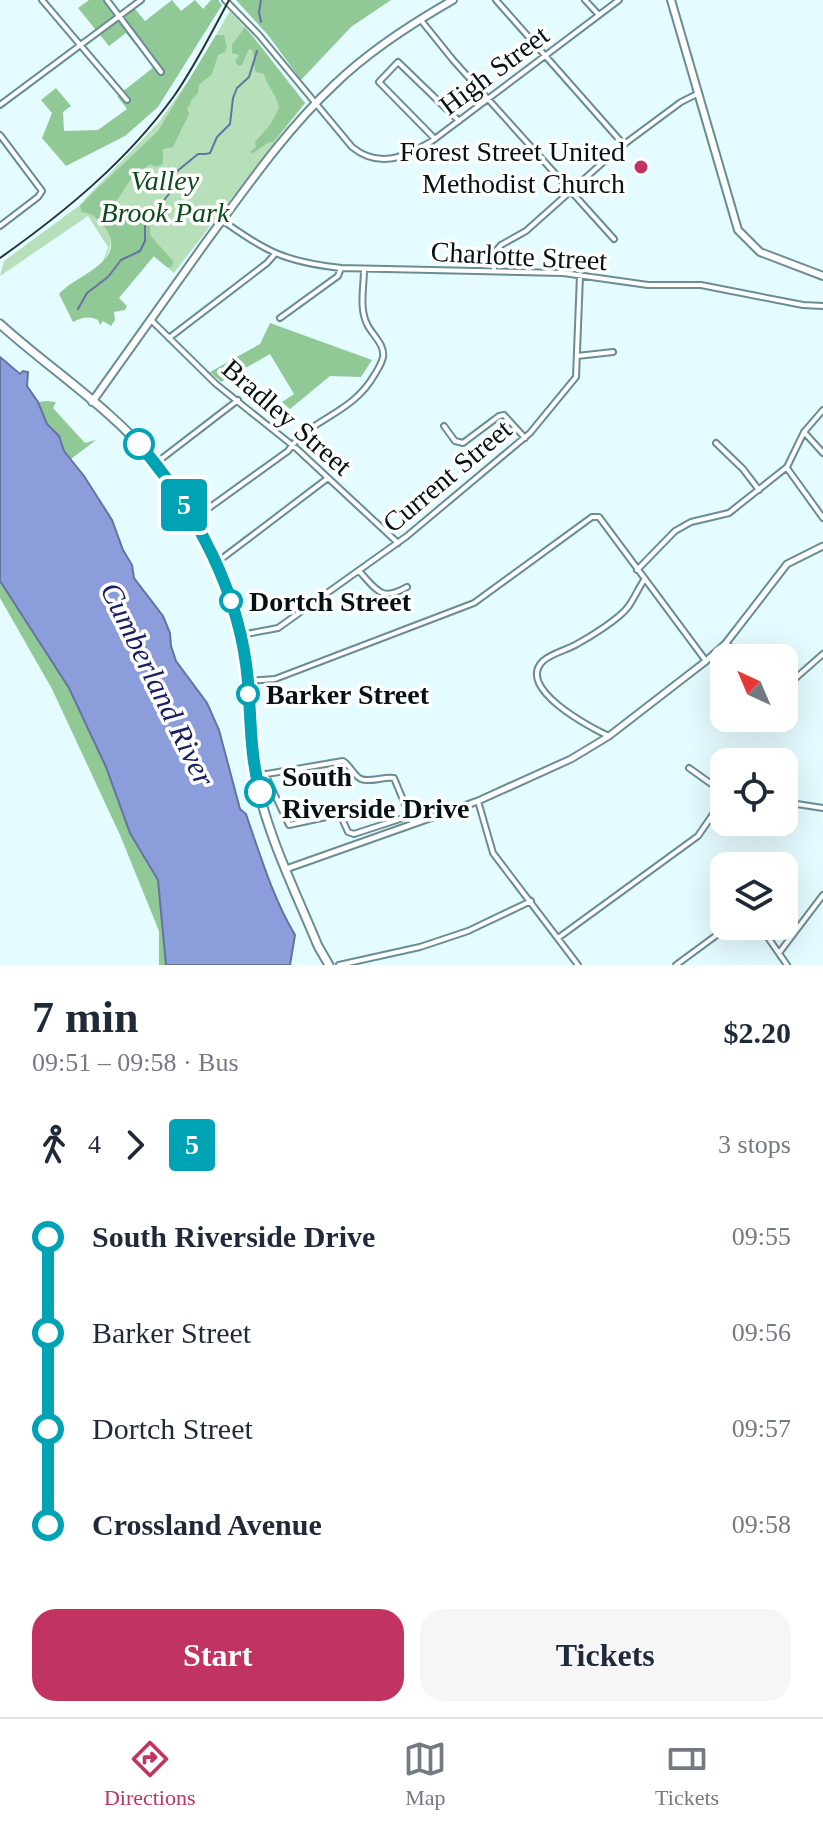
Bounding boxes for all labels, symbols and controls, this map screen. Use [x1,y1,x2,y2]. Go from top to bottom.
street label: High Street [433,19,555,121]
place label: Forest Street United Methodist Church [399,136,625,199]
marker: Forest Street United Methodist Church [632,158,650,176]
park label: Valley Brook Park [101,165,230,228]
street label: Charlotte Street [430,236,608,276]
street label: Bradley Street [216,353,358,482]
street label: Current Street [377,413,518,539]
unlabelled marker [124,429,154,459]
line badge: 5 [158,479,210,531]
text: 5 [177,489,191,520]
water label: Cumberland River [94,577,222,791]
place label: Dortch Street [249,586,412,617]
marker: Dortch Street [220,590,242,612]
north arrow [710,644,798,732]
map controls [710,644,798,940]
place label: Barker Street [266,679,430,710]
marker: Barker Street [237,683,259,705]
button: locate [710,748,798,836]
place label: South Riverside Drive [282,761,469,824]
marker: South Riverside Drive [245,777,275,807]
button: layers [710,852,798,940]
text: 7 min [32,993,138,1042]
text: $2.20 [724,1016,791,1049]
text: 09:51 – 09:58 · Bus [32,1048,239,1077]
icon: walk [32,1123,76,1167]
icon: forward [113,1123,157,1167]
text: 5 [185,1129,199,1160]
text: 4 [88,1130,101,1159]
text: 3 stops [718,1130,791,1159]
text: South Riverside Drive [92,1220,375,1253]
text: 09:55 [732,1222,791,1251]
text: Barker Street [92,1316,251,1349]
text: 09:56 [732,1318,791,1347]
text: Dortch Street [92,1412,253,1445]
text: 09:57 [732,1414,791,1443]
text: Crossland Avenue [92,1508,322,1541]
text: 09:58 [732,1510,791,1539]
button: Start [32,1609,404,1701]
button: Tickets [420,1609,791,1701]
tab: Directions [104,1737,196,1811]
tab: Map [403,1737,447,1811]
tab: Tickets [655,1737,719,1811]

